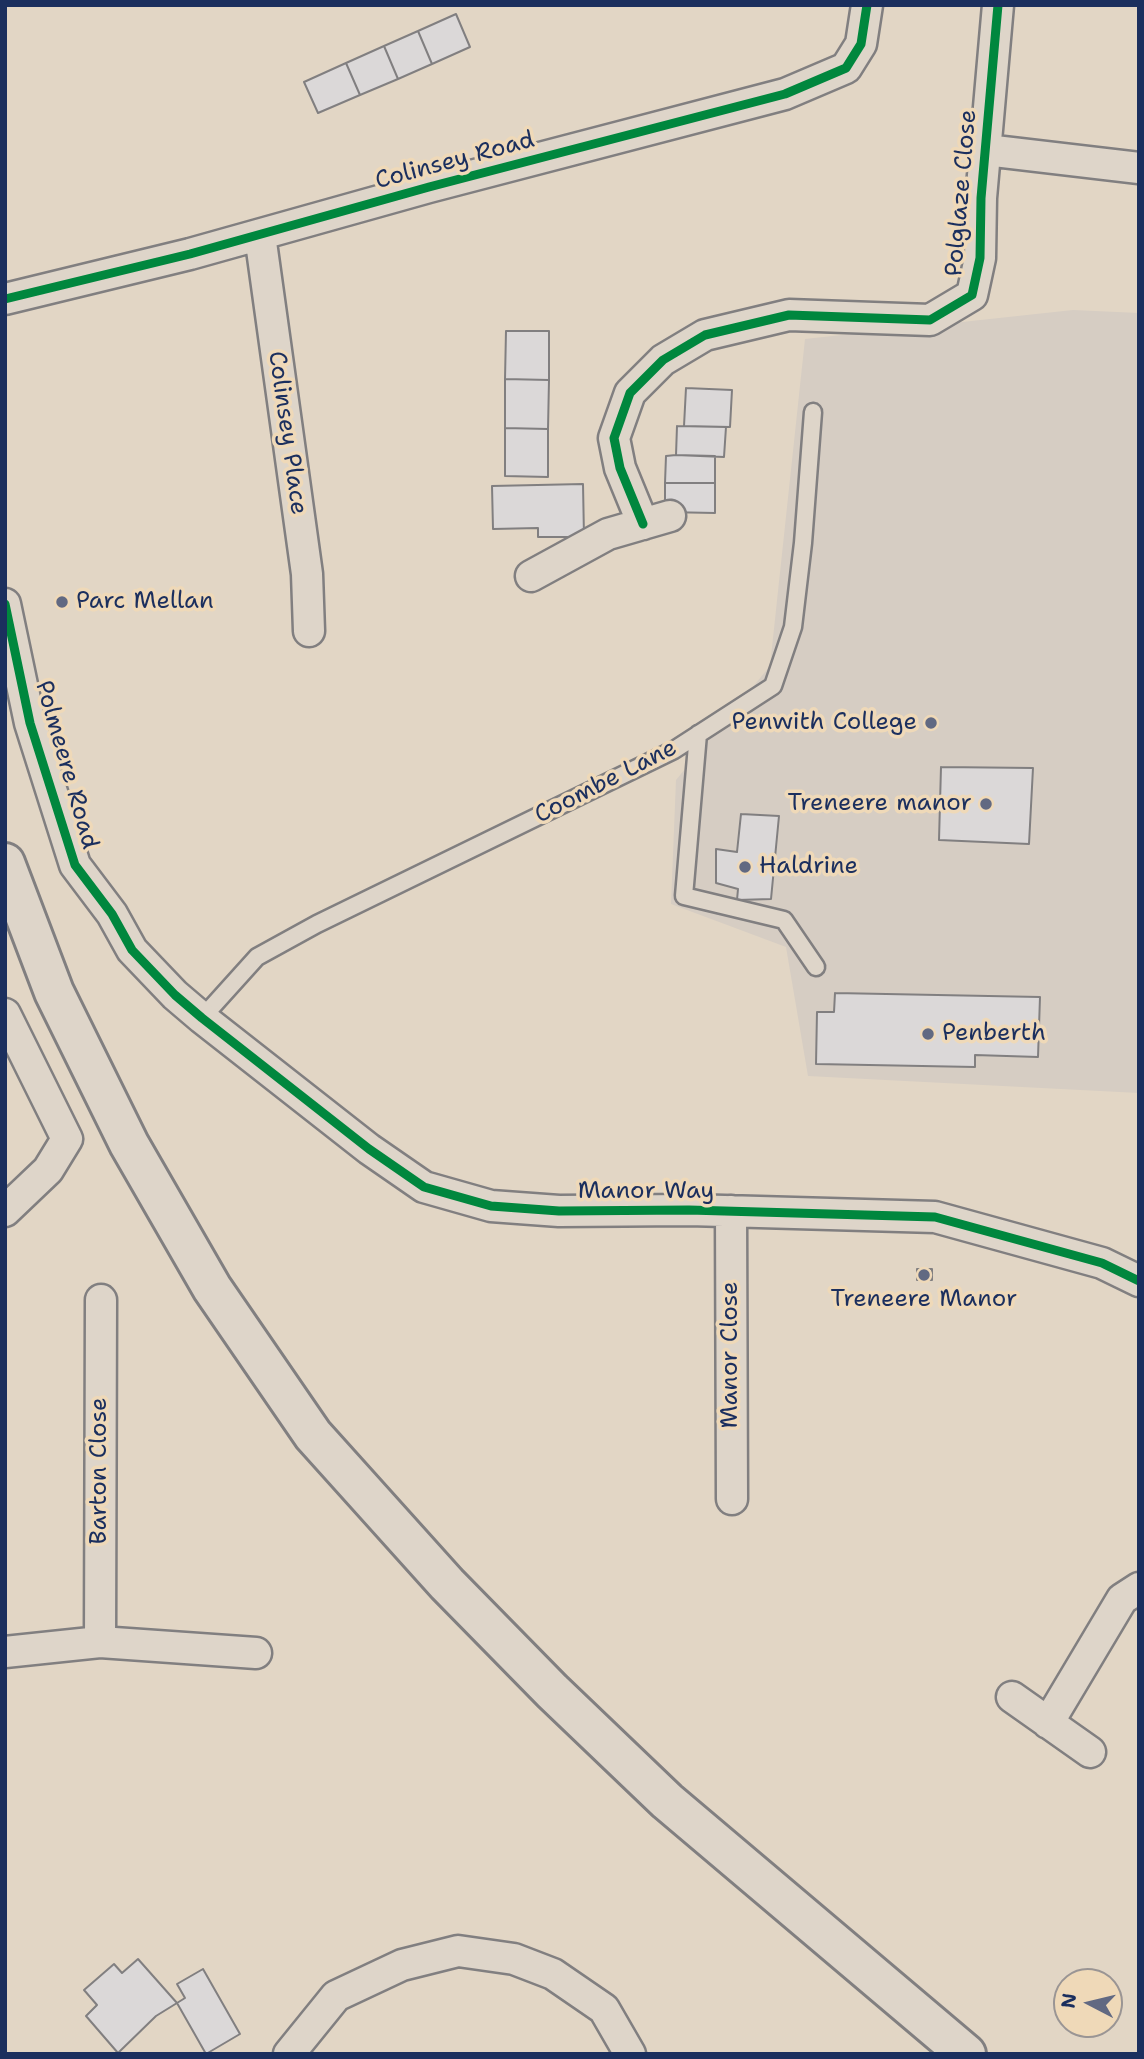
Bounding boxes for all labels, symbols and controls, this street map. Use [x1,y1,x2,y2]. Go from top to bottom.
street label: Polglaze Close [940,108,984,278]
street label: Colinsey Road [372,126,538,196]
street label: Colinsey Place [261,349,313,517]
place label: Parc Mellan [76,588,214,616]
marker: Parc Mellan [54,594,70,610]
street label: Polmeere Road [28,677,104,853]
place label: Penwith College [731,709,917,737]
marker: Penwith College [923,715,939,731]
street label: Coombe Lane [530,734,682,830]
place label: Treneere manor [787,790,972,818]
marker: Treneere manor [978,796,994,812]
place label: Haldrine [759,853,858,881]
marker: Haldrine [737,859,753,875]
place label: Penberth [942,1020,1046,1048]
marker: Penberth [920,1026,936,1042]
street label: Manor Way [578,1178,714,1206]
marker: Treneere Manor [916,1267,932,1283]
street label: Manor Close [717,1281,745,1429]
place label: Treneere Manor [831,1286,1017,1314]
street label: Barton Close [86,1398,114,1544]
north arrow [1053,1968,1123,2038]
text: N [1055,1992,1082,2010]

